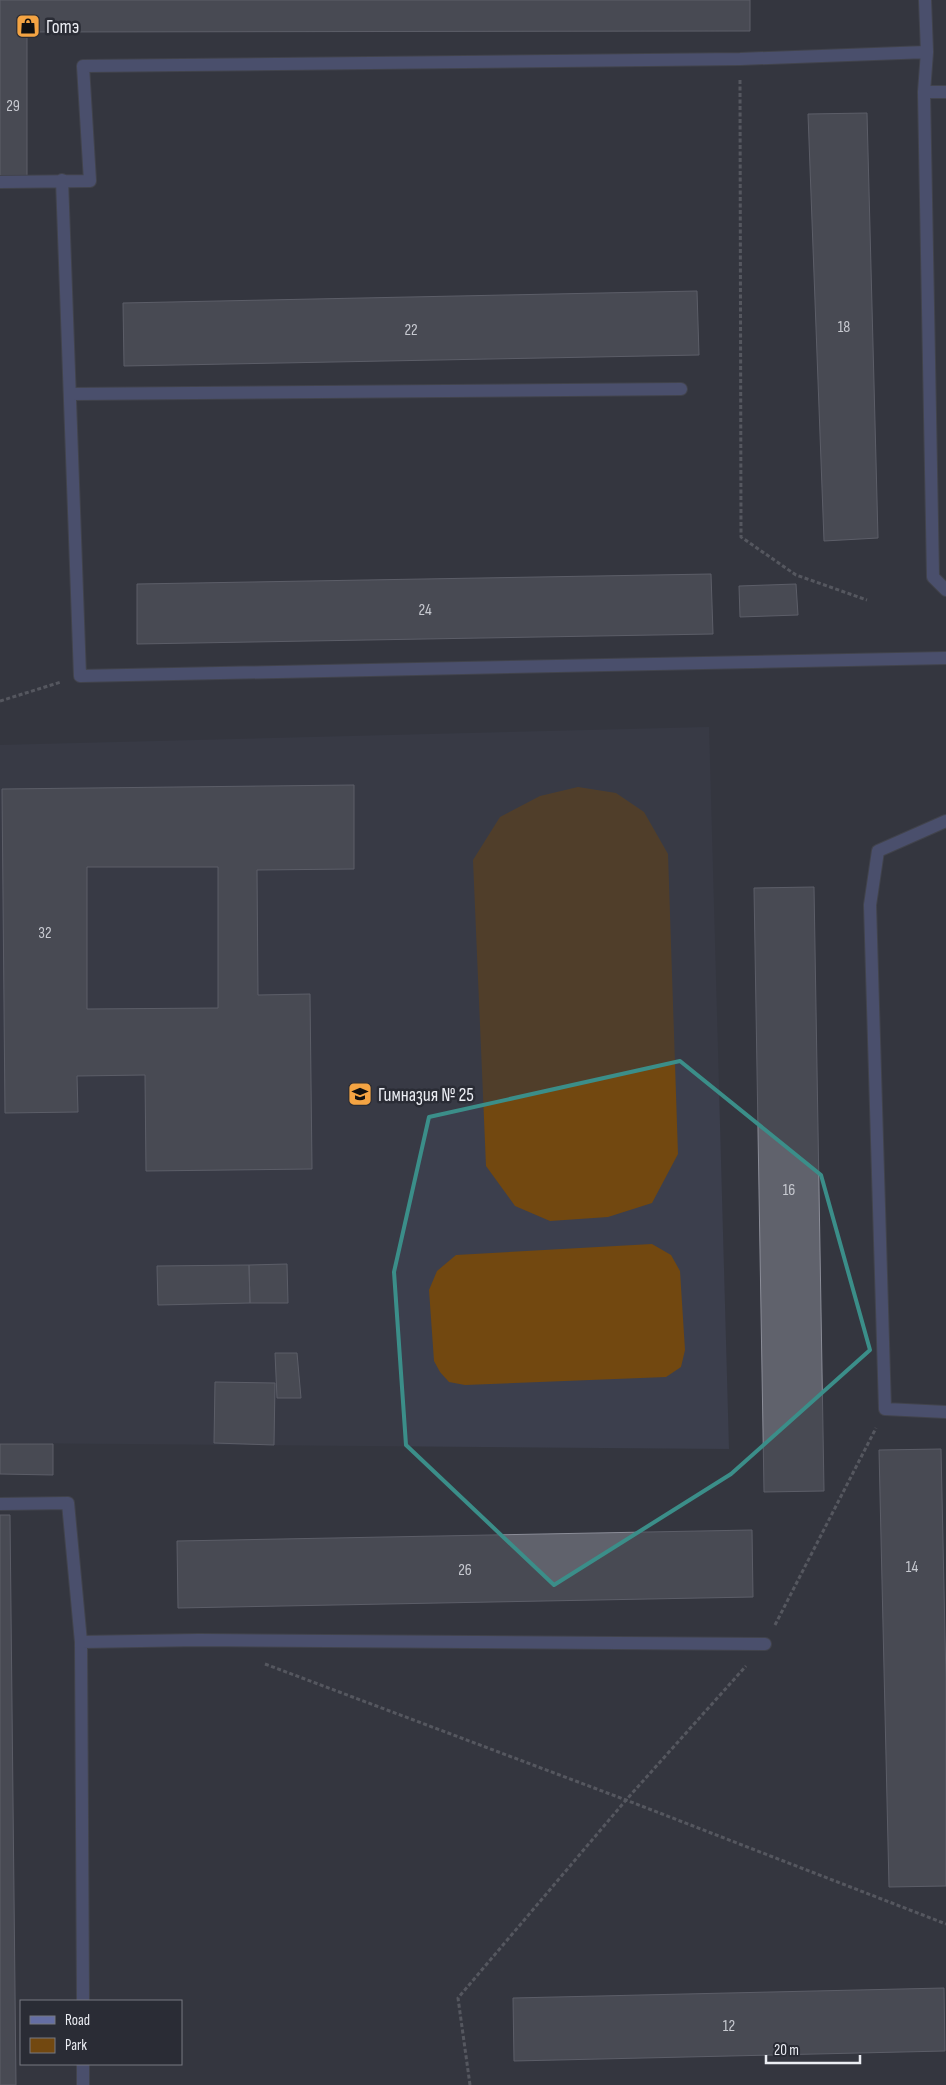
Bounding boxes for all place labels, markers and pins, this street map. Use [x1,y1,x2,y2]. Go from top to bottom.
shop icon: Готэ [15,13,41,39]
place label: Готэ [46,16,79,39]
school or university icon: Гимназия № 25 [347,1081,373,1107]
place label: Гимназия № 25 [378,1084,474,1107]

